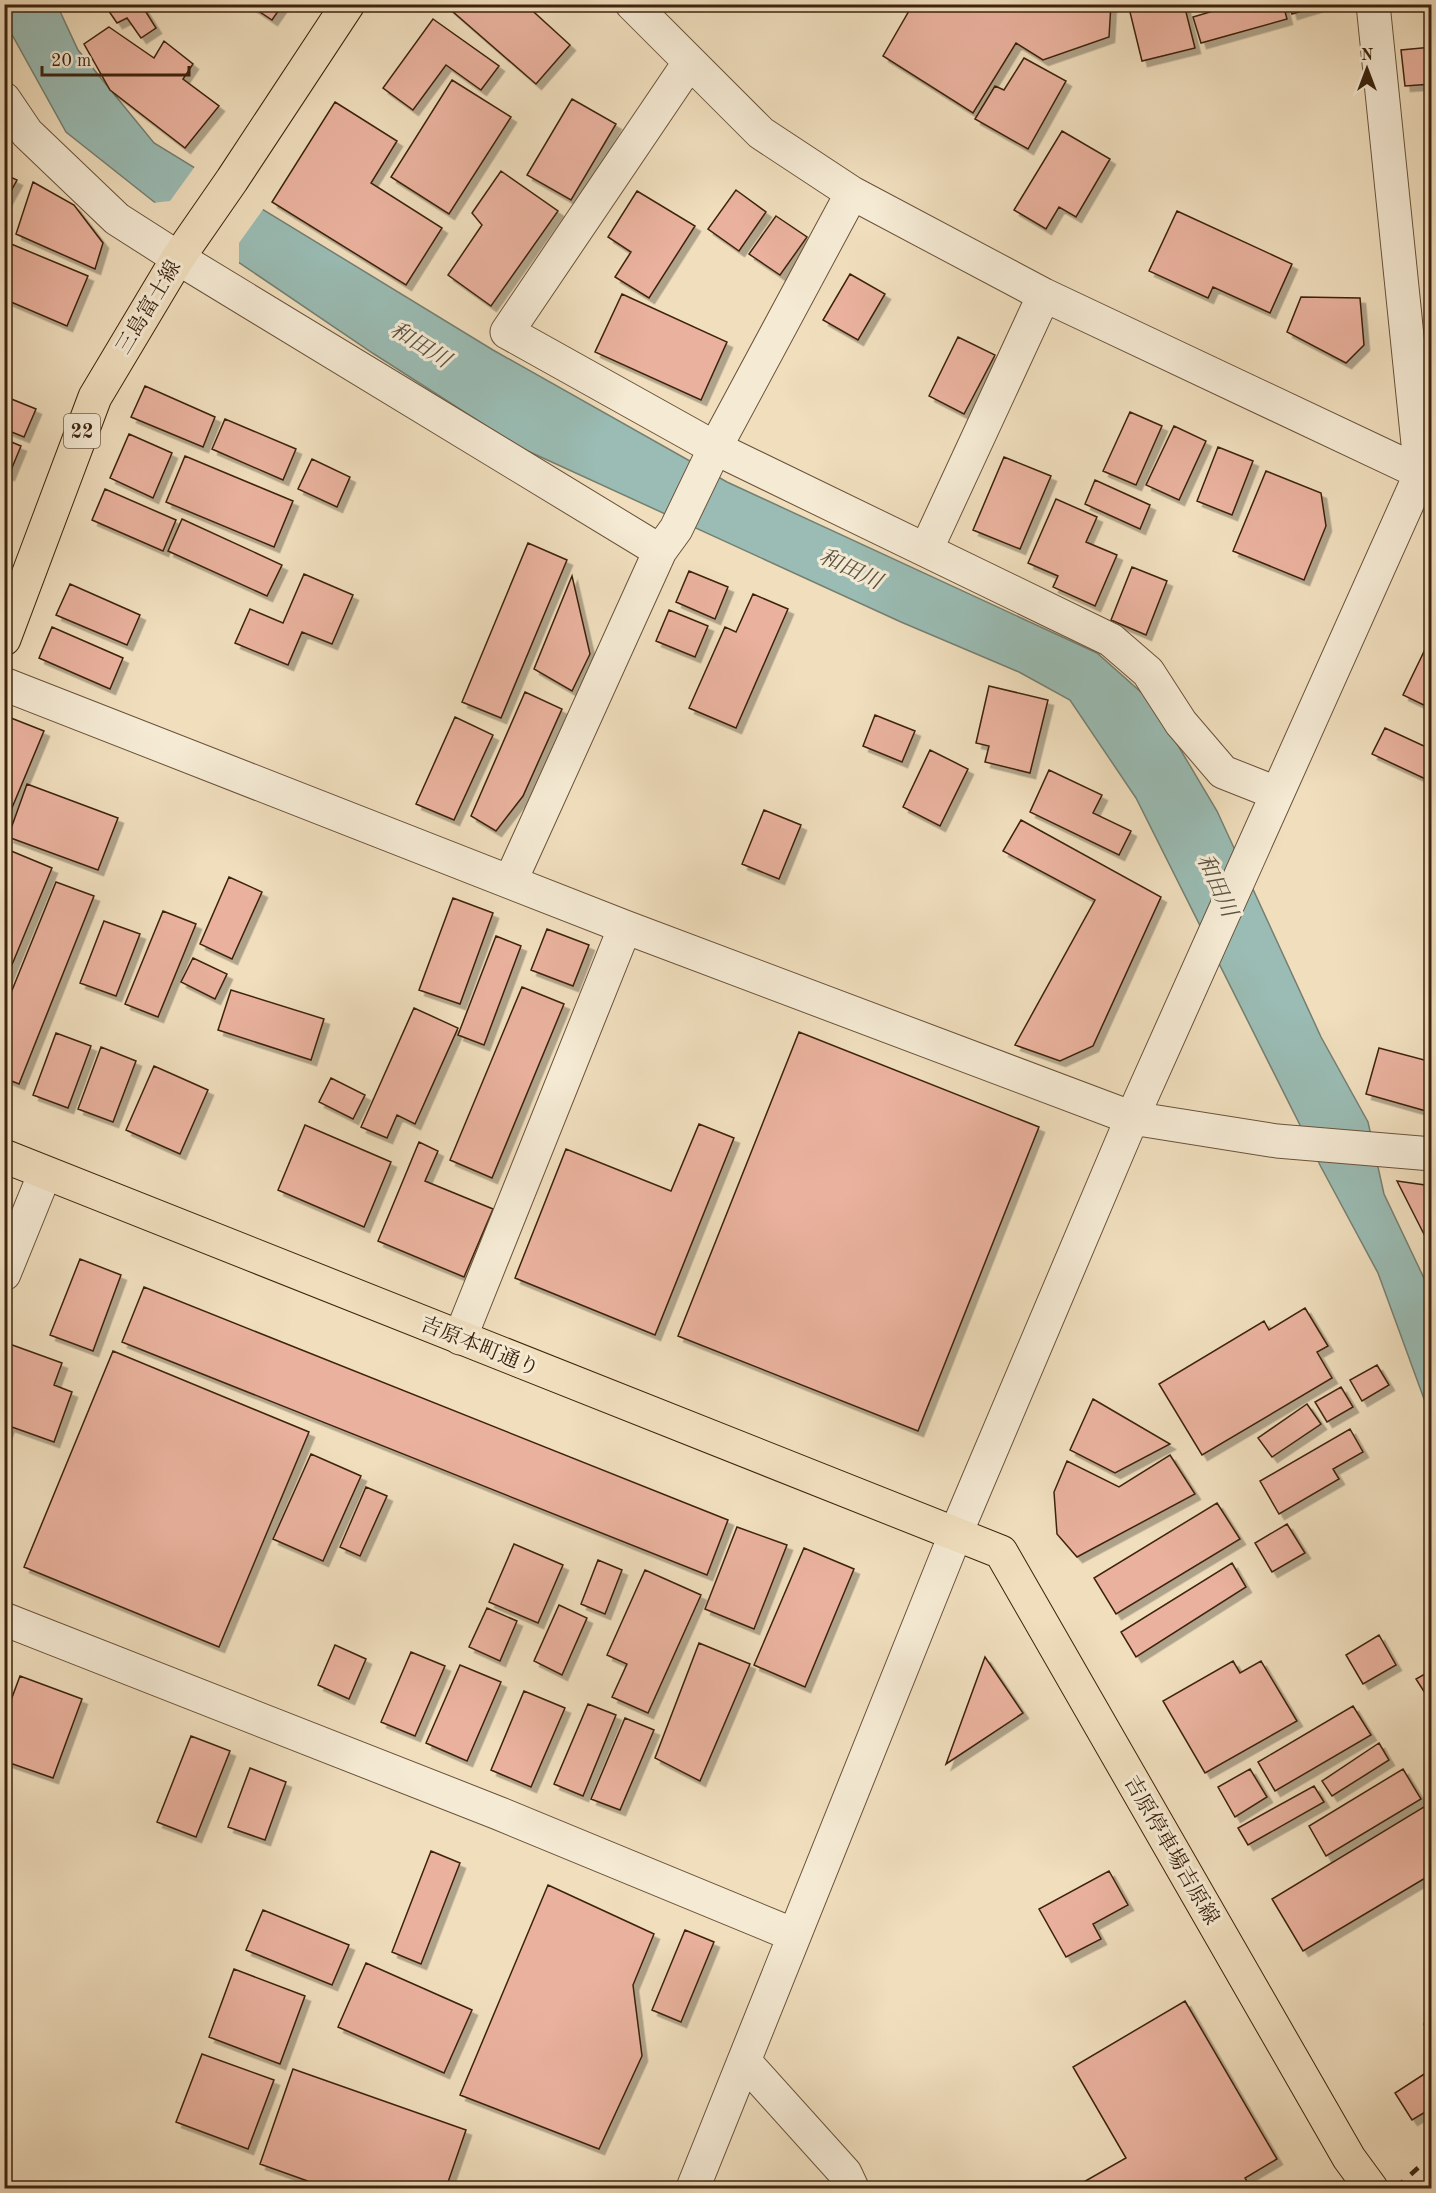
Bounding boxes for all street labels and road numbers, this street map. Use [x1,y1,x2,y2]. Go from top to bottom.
street label: 三島富士線 [112,256,185,358]
road number: 22 [64,414,100,448]
street label: 吉原本町通り [417,1312,543,1381]
street label: 吉原停車場吉原線 [1120,1772,1224,1929]

